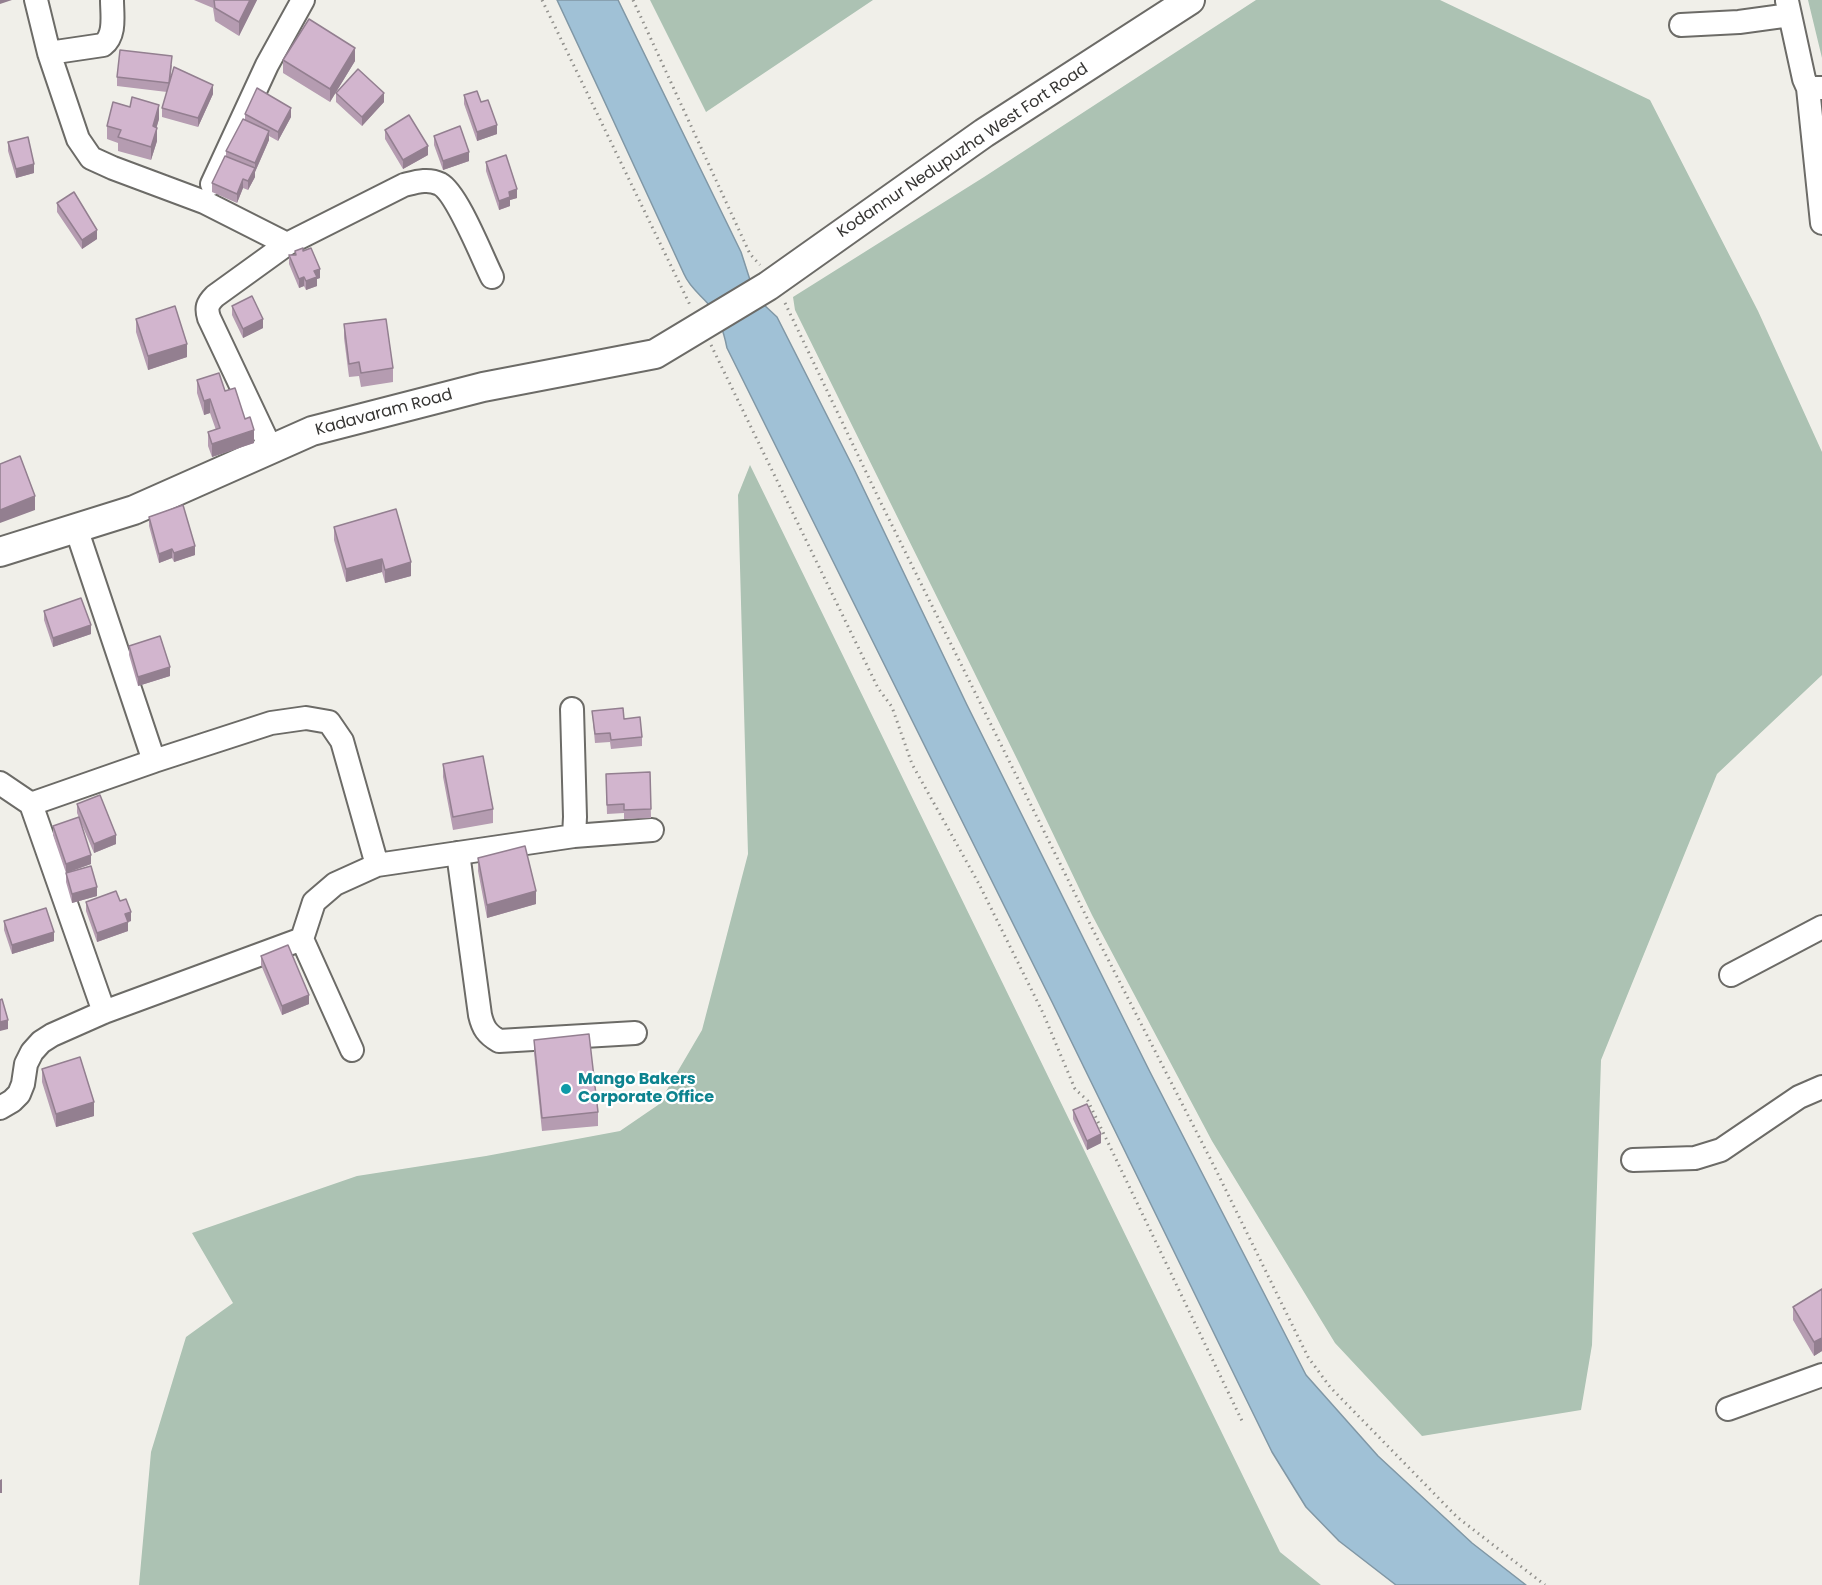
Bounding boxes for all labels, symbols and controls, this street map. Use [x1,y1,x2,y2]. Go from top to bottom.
street label: Kodannur Nedupuzha West Fort Road [834,60,1092,242]
street label: Kadavaram Road [313,385,455,441]
place label: Mango Bakers Corporate Office [578,1070,714,1108]
marker: Mango Bakers Corporate Office [559,1082,573,1096]

